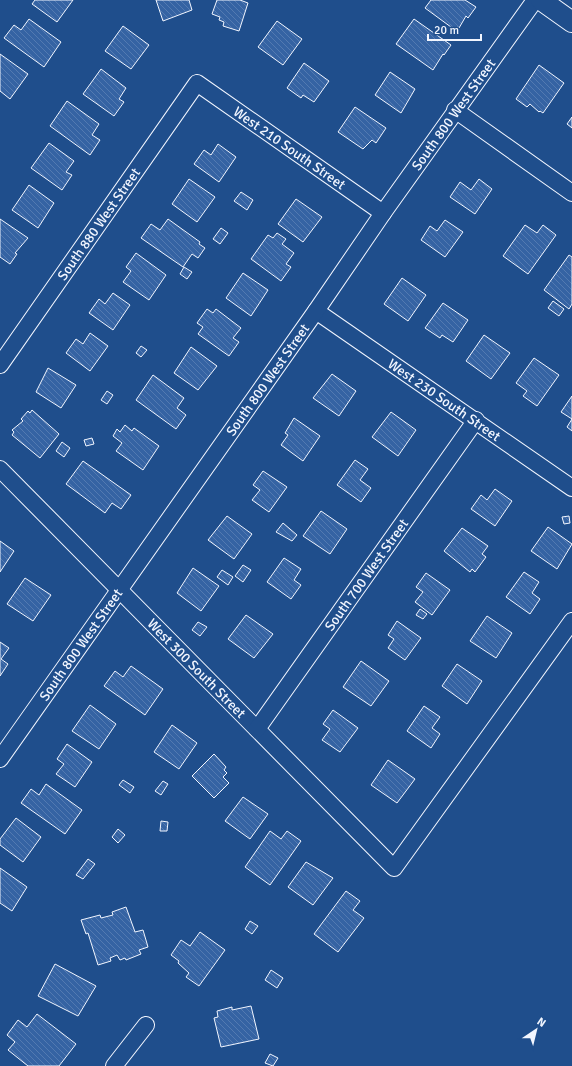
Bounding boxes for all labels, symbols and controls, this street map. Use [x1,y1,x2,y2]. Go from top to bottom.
scale bar [428,16,481,42]
text: 20 m [434,23,459,38]
street label: South 800 West Street [408,55,499,174]
street label: West 210 South Street [230,103,349,193]
street label: South 880 West Street [53,164,144,283]
street label: South 800 West Street [222,320,313,439]
street label: West 230 South Street [385,355,504,445]
street label: South 700 West Street [321,515,412,634]
street label: South 800 West Street [35,585,126,704]
street label: West 300 South Street [144,615,250,722]
north arrow [516,1010,556,1050]
text: N [535,1015,548,1030]

